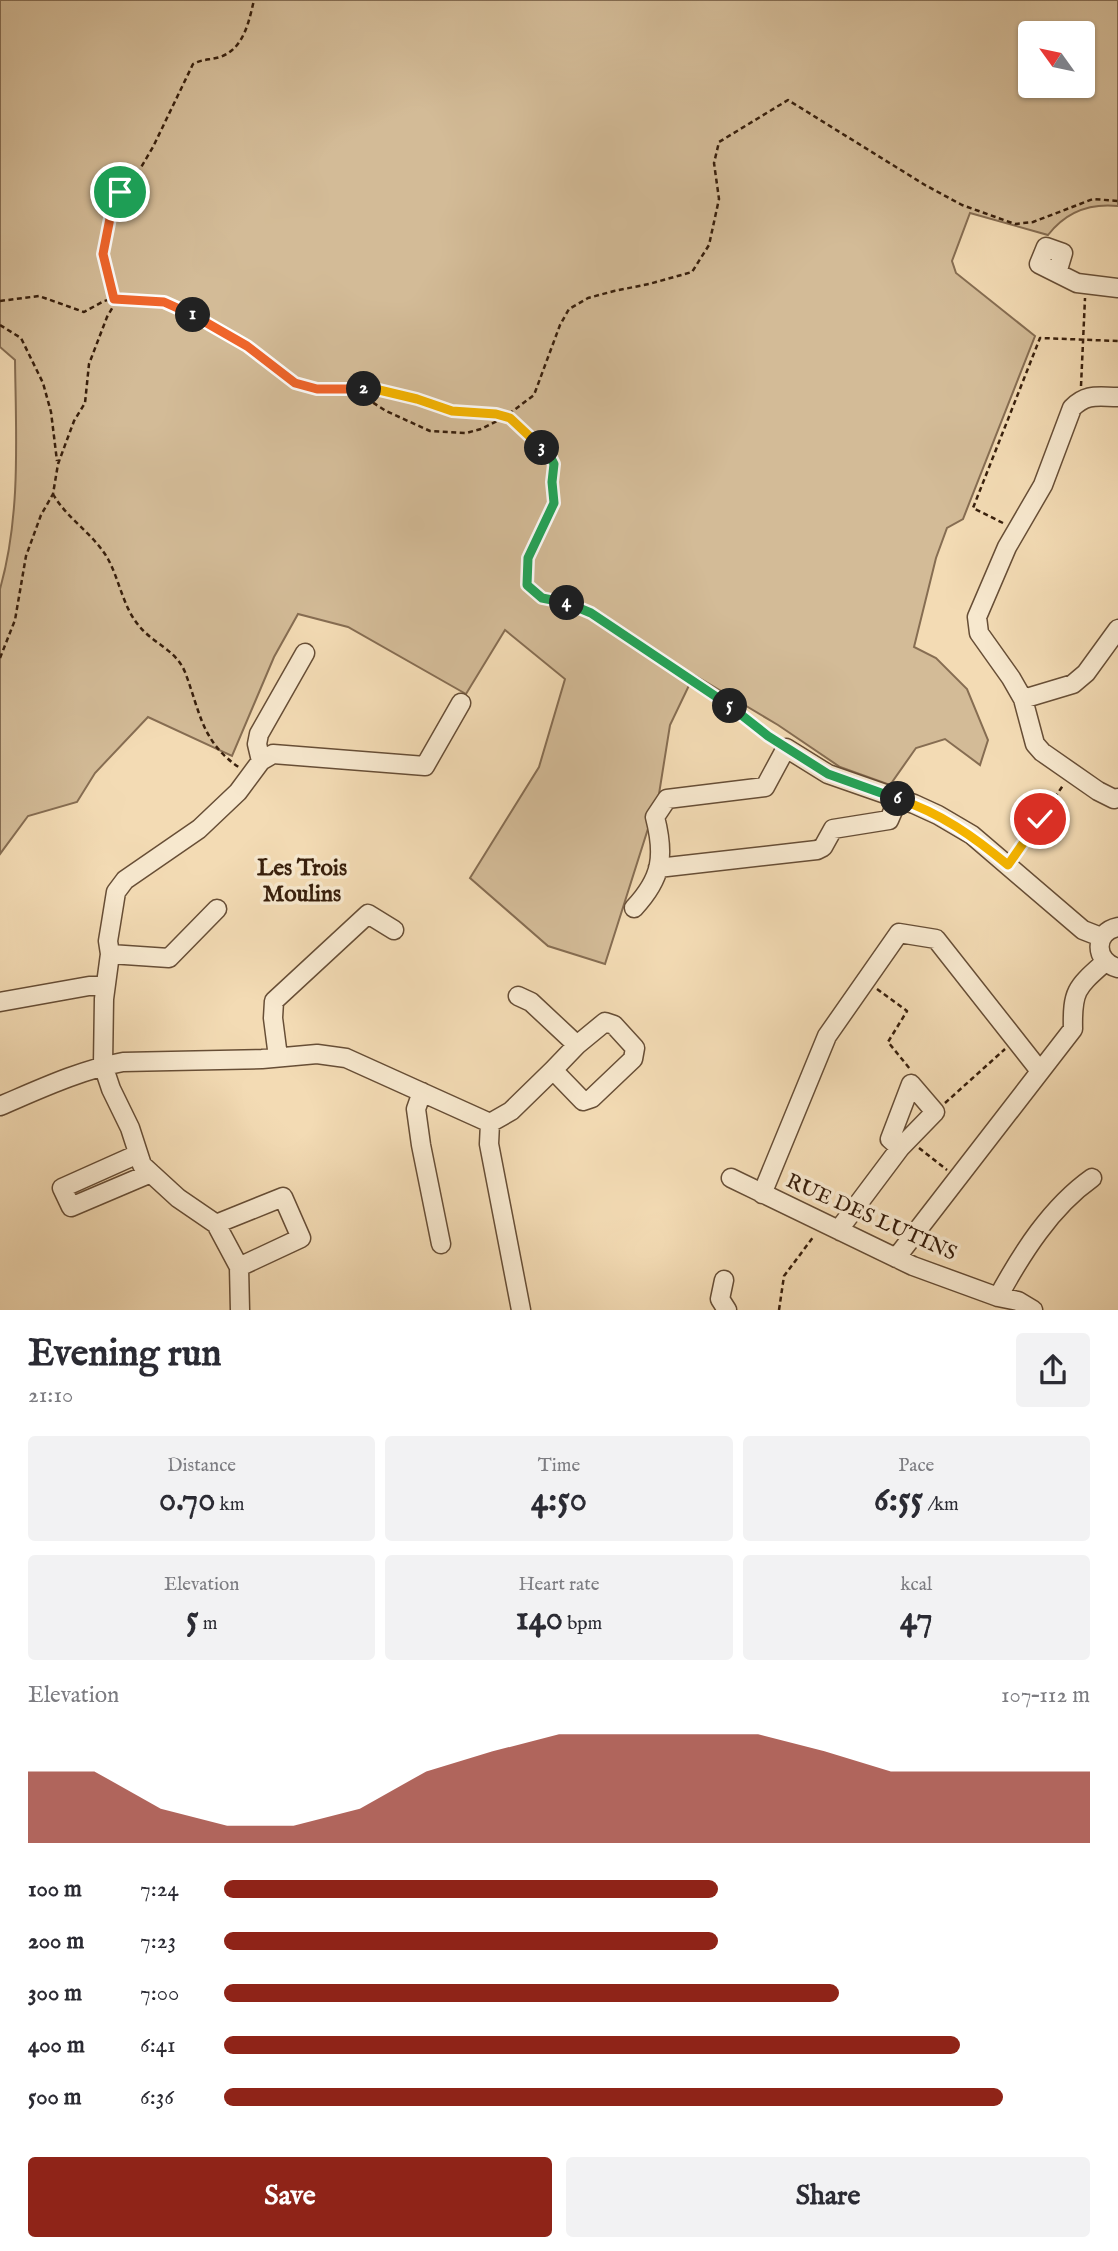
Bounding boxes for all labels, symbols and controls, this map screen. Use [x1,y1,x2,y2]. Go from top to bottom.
north arrow [1018,21,1096,98]
map controls [1018,21,1095,98]
pin [90,162,150,222]
icon: arrive [101,173,139,211]
pin: 1 [176,298,210,332]
text: 1 [189,302,196,326]
pin: 2 [346,372,382,406]
text: 2 [359,376,368,400]
pin: 3 [524,430,560,466]
text: 3 [538,435,545,459]
pin: 4 [550,586,584,620]
text: 4 [562,590,571,614]
pin: 5 [712,688,748,724]
text: 5 [726,693,733,717]
pin: 6 [880,782,916,816]
text: 6 [893,786,902,810]
pin [1010,789,1070,849]
icon: check [1021,800,1059,838]
district label: Les Trois Moulins [257,854,347,909]
street label: RUE DES LUTINS [781,1168,961,1268]
text: Evening run [28,1331,222,1379]
button: share [1016,1333,1090,1407]
text: 21:10 [28,1381,73,1410]
text: Distance [167,1454,236,1478]
text: Time [538,1454,580,1478]
text: Pace [898,1454,934,1478]
text: 0.70 [159,1478,215,1523]
text: 4:50 [531,1478,587,1523]
text: 6:55 [874,1478,923,1523]
text: km [215,1493,244,1517]
text: /km [923,1493,959,1517]
text: Elevation [164,1573,239,1597]
text: Heart rate [518,1573,600,1597]
text: kcal [900,1573,932,1597]
text: 5 [186,1597,199,1642]
text: 140 [516,1597,563,1642]
text: 47 [900,1597,933,1642]
text: m [199,1612,217,1636]
text: bpm [563,1612,602,1636]
text: Elevation [28,1681,119,1710]
text: 107–112 m [1001,1681,1090,1710]
text: 100 m [28,1875,82,1904]
text: 7:24 [140,1875,179,1904]
text: 200 m [28,1927,84,1956]
text: 7:23 [140,1927,176,1956]
text: 300 m [28,1979,82,2008]
text: 7:00 [140,1979,179,2008]
text: 400 m [28,2031,85,2060]
text: 6:41 [140,2031,176,2060]
text: 500 m [28,2083,82,2112]
text: 6:36 [140,2083,174,2112]
button: Save [28,2157,552,2237]
button: Share [566,2157,1090,2237]

